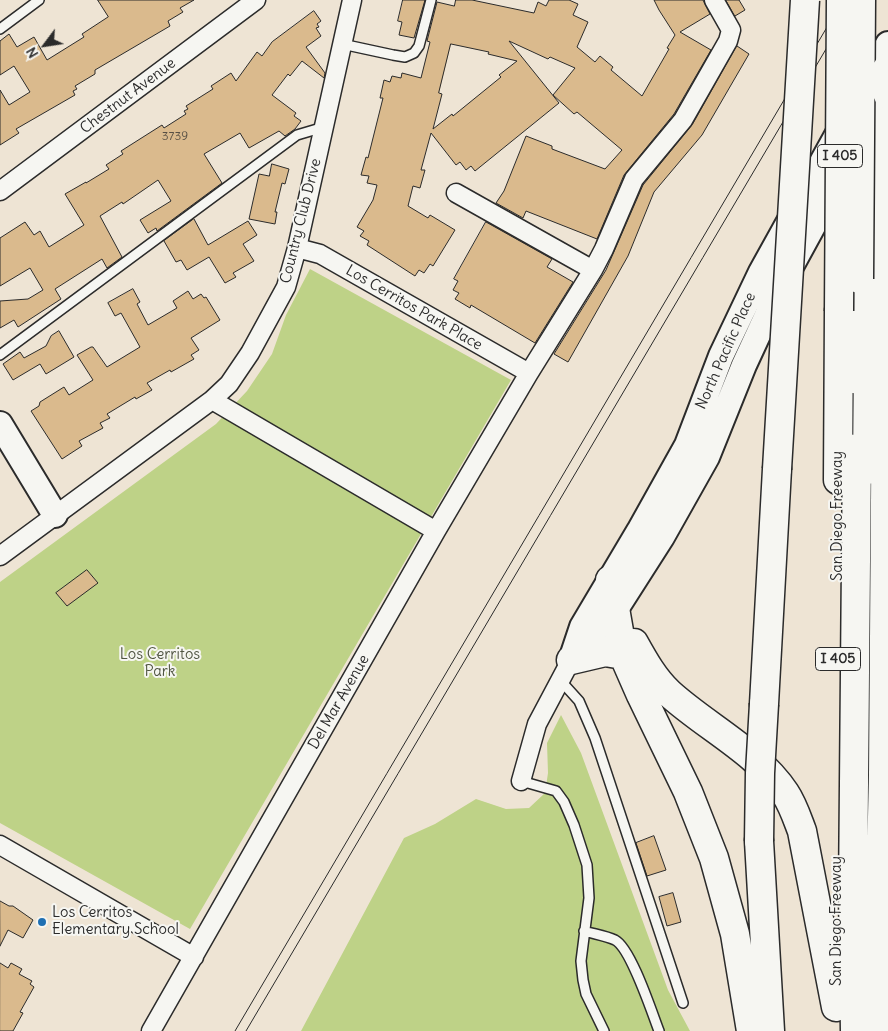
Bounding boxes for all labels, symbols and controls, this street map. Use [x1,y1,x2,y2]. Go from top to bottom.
north arrow [20,20,70,70]
text: N [22,44,42,62]
street label: Chestnut Avenue [77,54,179,138]
house number: 3739 [162,130,188,144]
road number: I 405 [818,144,862,168]
street label: Country Club Drive [277,157,325,285]
street label: Los Cerritos Park Place [343,262,485,354]
street label: North Pacific Place [692,290,760,412]
street label: San Diego Freeway [829,451,847,581]
park label: Los Cerritos Park [120,646,200,681]
road number: I 405 [816,648,860,671]
street label: Del Mar Avenue [305,651,373,753]
street label: San Diego Freeway [828,856,846,986]
place label: Los Cerritos Elementary School [52,904,179,939]
marker: Los Cerritos Elementary School [36,916,48,928]

